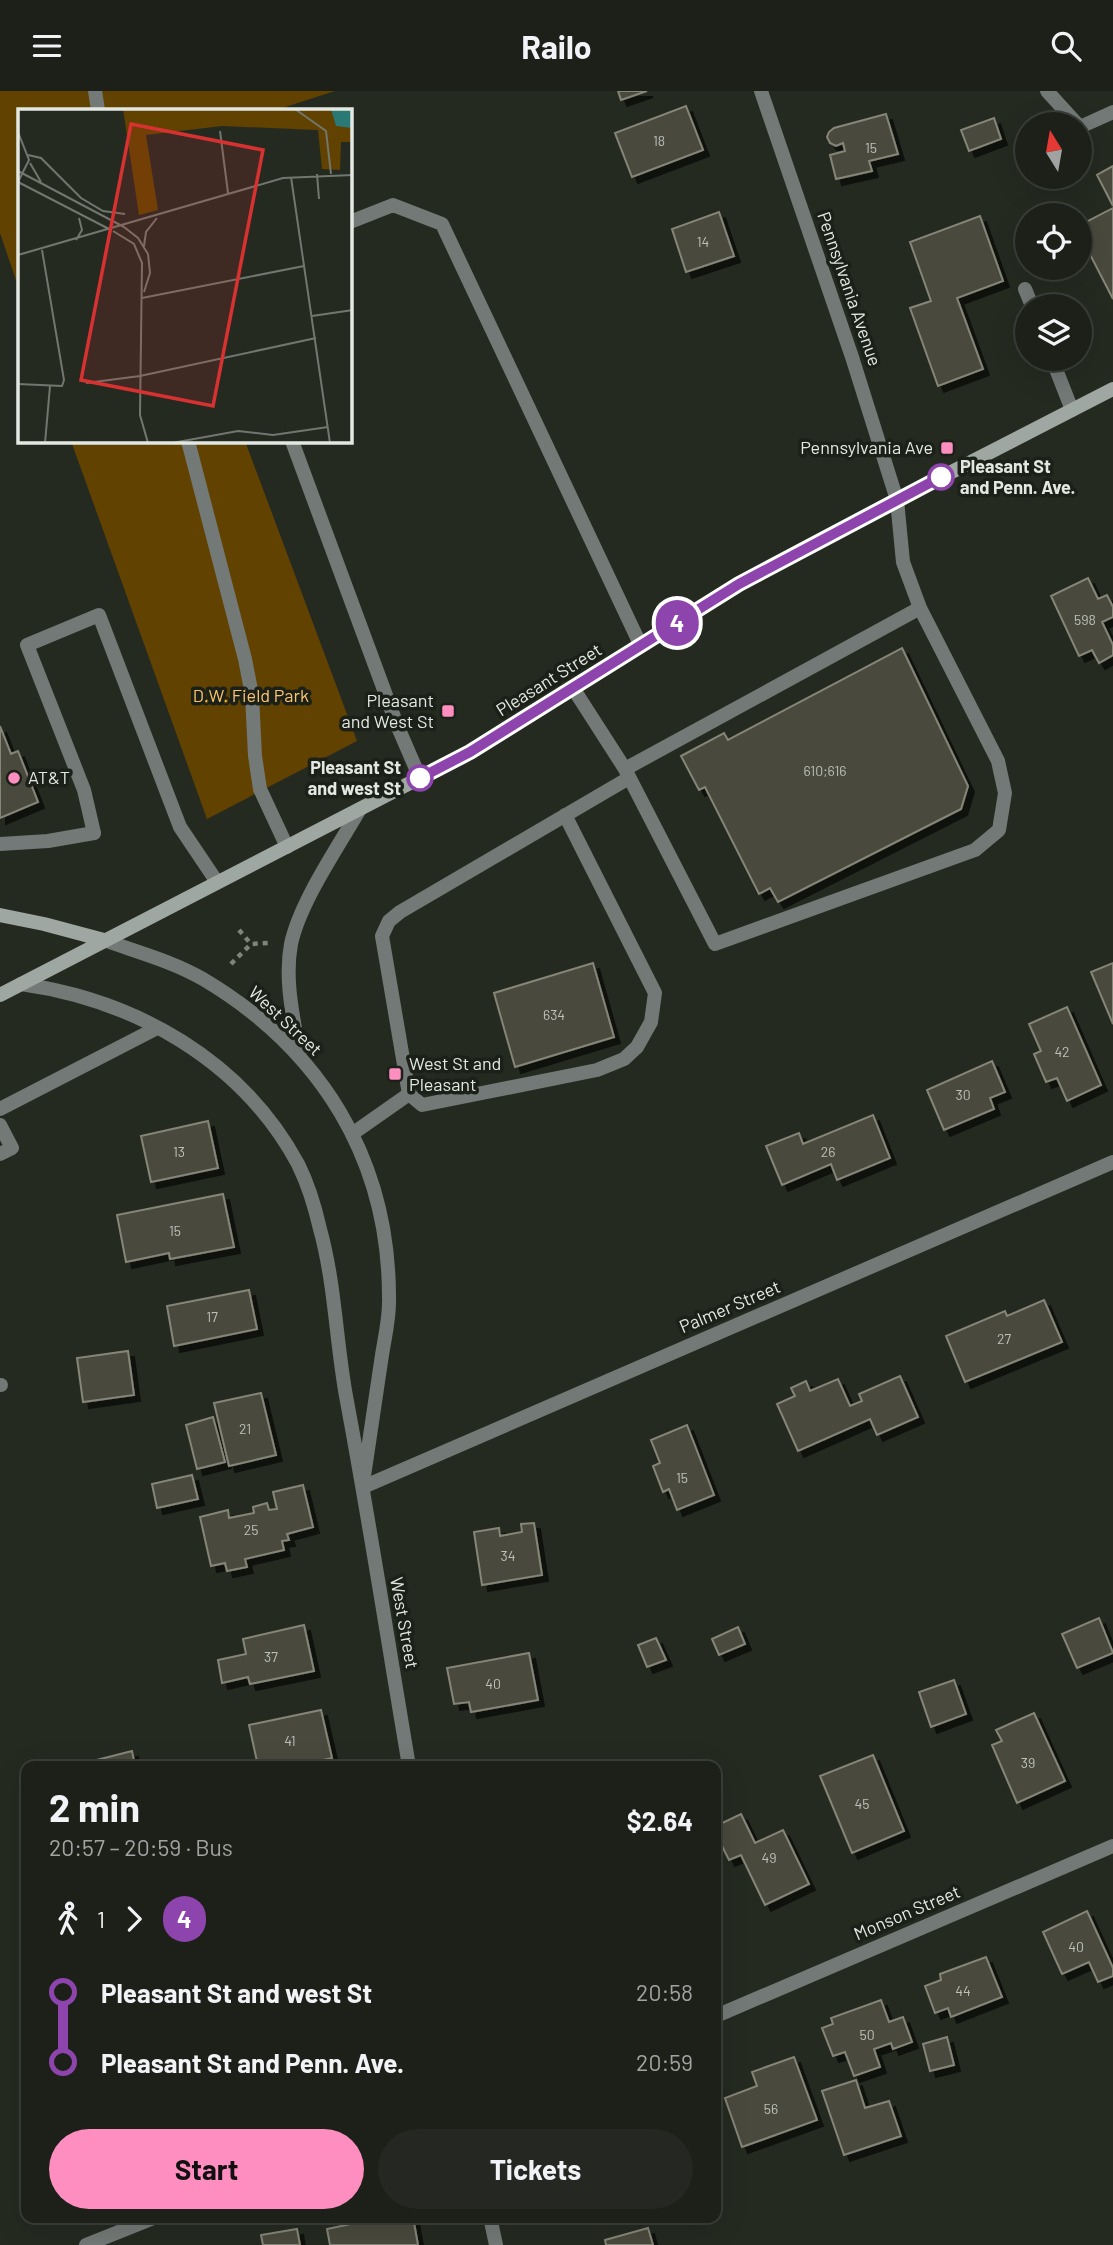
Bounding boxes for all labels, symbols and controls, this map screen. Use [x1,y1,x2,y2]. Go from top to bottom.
icon: menu [28,27,66,65]
text: Railo [521,27,592,65]
icon: search [1047,27,1085,65]
inset map [18,109,352,443]
north arrow [1015,112,1092,189]
map controls [1015,112,1092,371]
house number: 18 [653,132,665,149]
house number: 15 [865,139,877,156]
button: locate [1015,203,1092,280]
street label: Pennsylvania Avenue [813,209,887,369]
house number: 14 [697,233,709,250]
button: layers [1015,294,1092,371]
place label: Pennsylvania Ave [800,436,933,458]
marker: Pennsylvania Ave [939,440,955,456]
place label: Pleasant St and Penn. Ave. [960,455,1075,498]
marker: Pleasant St and Penn. Ave. [928,464,954,490]
line badge: 4 [654,600,700,646]
text: 4 [670,608,684,637]
house number: 598 [1074,611,1096,628]
street label: Pleasant Street [492,638,605,720]
park label: D.W. Field Park [193,684,309,706]
place label: Pleasant and West St [342,689,434,732]
marker: Pleasant and West St [440,703,456,719]
place label: Pleasant St and west St [308,756,401,799]
house number: 610;616 [803,762,847,779]
marker: Pleasant St and west St [407,765,433,791]
place label: AT&T [28,766,70,788]
marker: AT&T [6,770,22,786]
street label: West Street [244,981,327,1060]
house number: 634 [543,1006,565,1023]
house number: 42 [1054,1043,1070,1060]
place label: West St and Pleasant [409,1052,501,1095]
marker: West St and Pleasant [387,1066,403,1082]
house number: 30 [955,1086,971,1103]
house number: 13 [173,1143,185,1160]
house number: 26 [821,1143,835,1160]
house number: 15 [169,1222,181,1239]
street label: Palmer Street [676,1275,783,1337]
house number: 17 [206,1308,218,1325]
house number: 27 [997,1330,1011,1347]
house number: 21 [239,1420,251,1437]
house number: 15 [676,1469,688,1486]
house number: 25 [244,1521,258,1538]
house number: 34 [501,1547,515,1564]
street label: West Street [386,1575,424,1670]
house number: 37 [264,1648,278,1665]
house number: 40 [485,1675,501,1692]
house number: 41 [284,1732,296,1749]
house number: 39 [1021,1754,1035,1771]
text: 2 min [49,1784,140,1830]
house number: 45 [855,1795,869,1812]
text: $2.64 [627,1805,693,1836]
text: 20:57 – 20:59 · Bus [49,1833,233,1861]
house number: 49 [761,1849,777,1866]
street label: Monson Street [850,1880,963,1944]
icon: walk [49,1900,87,1938]
icon: forward [115,1900,153,1938]
text: 4 [177,1904,192,1933]
text: 1 [97,1905,105,1933]
house number: 40 [1068,1938,1084,1955]
text: Pleasant St and west St [101,1977,372,2008]
text: 20:58 [636,1978,693,2006]
house number: 44 [955,1982,971,1999]
house number: 50 [859,2026,875,2043]
text: Pleasant St and Penn. Ave. [101,2047,404,2078]
text: 20:59 [636,2048,693,2076]
house number: 56 [764,2100,778,2117]
button: Start [49,2129,364,2209]
button: Tickets [378,2129,693,2209]

